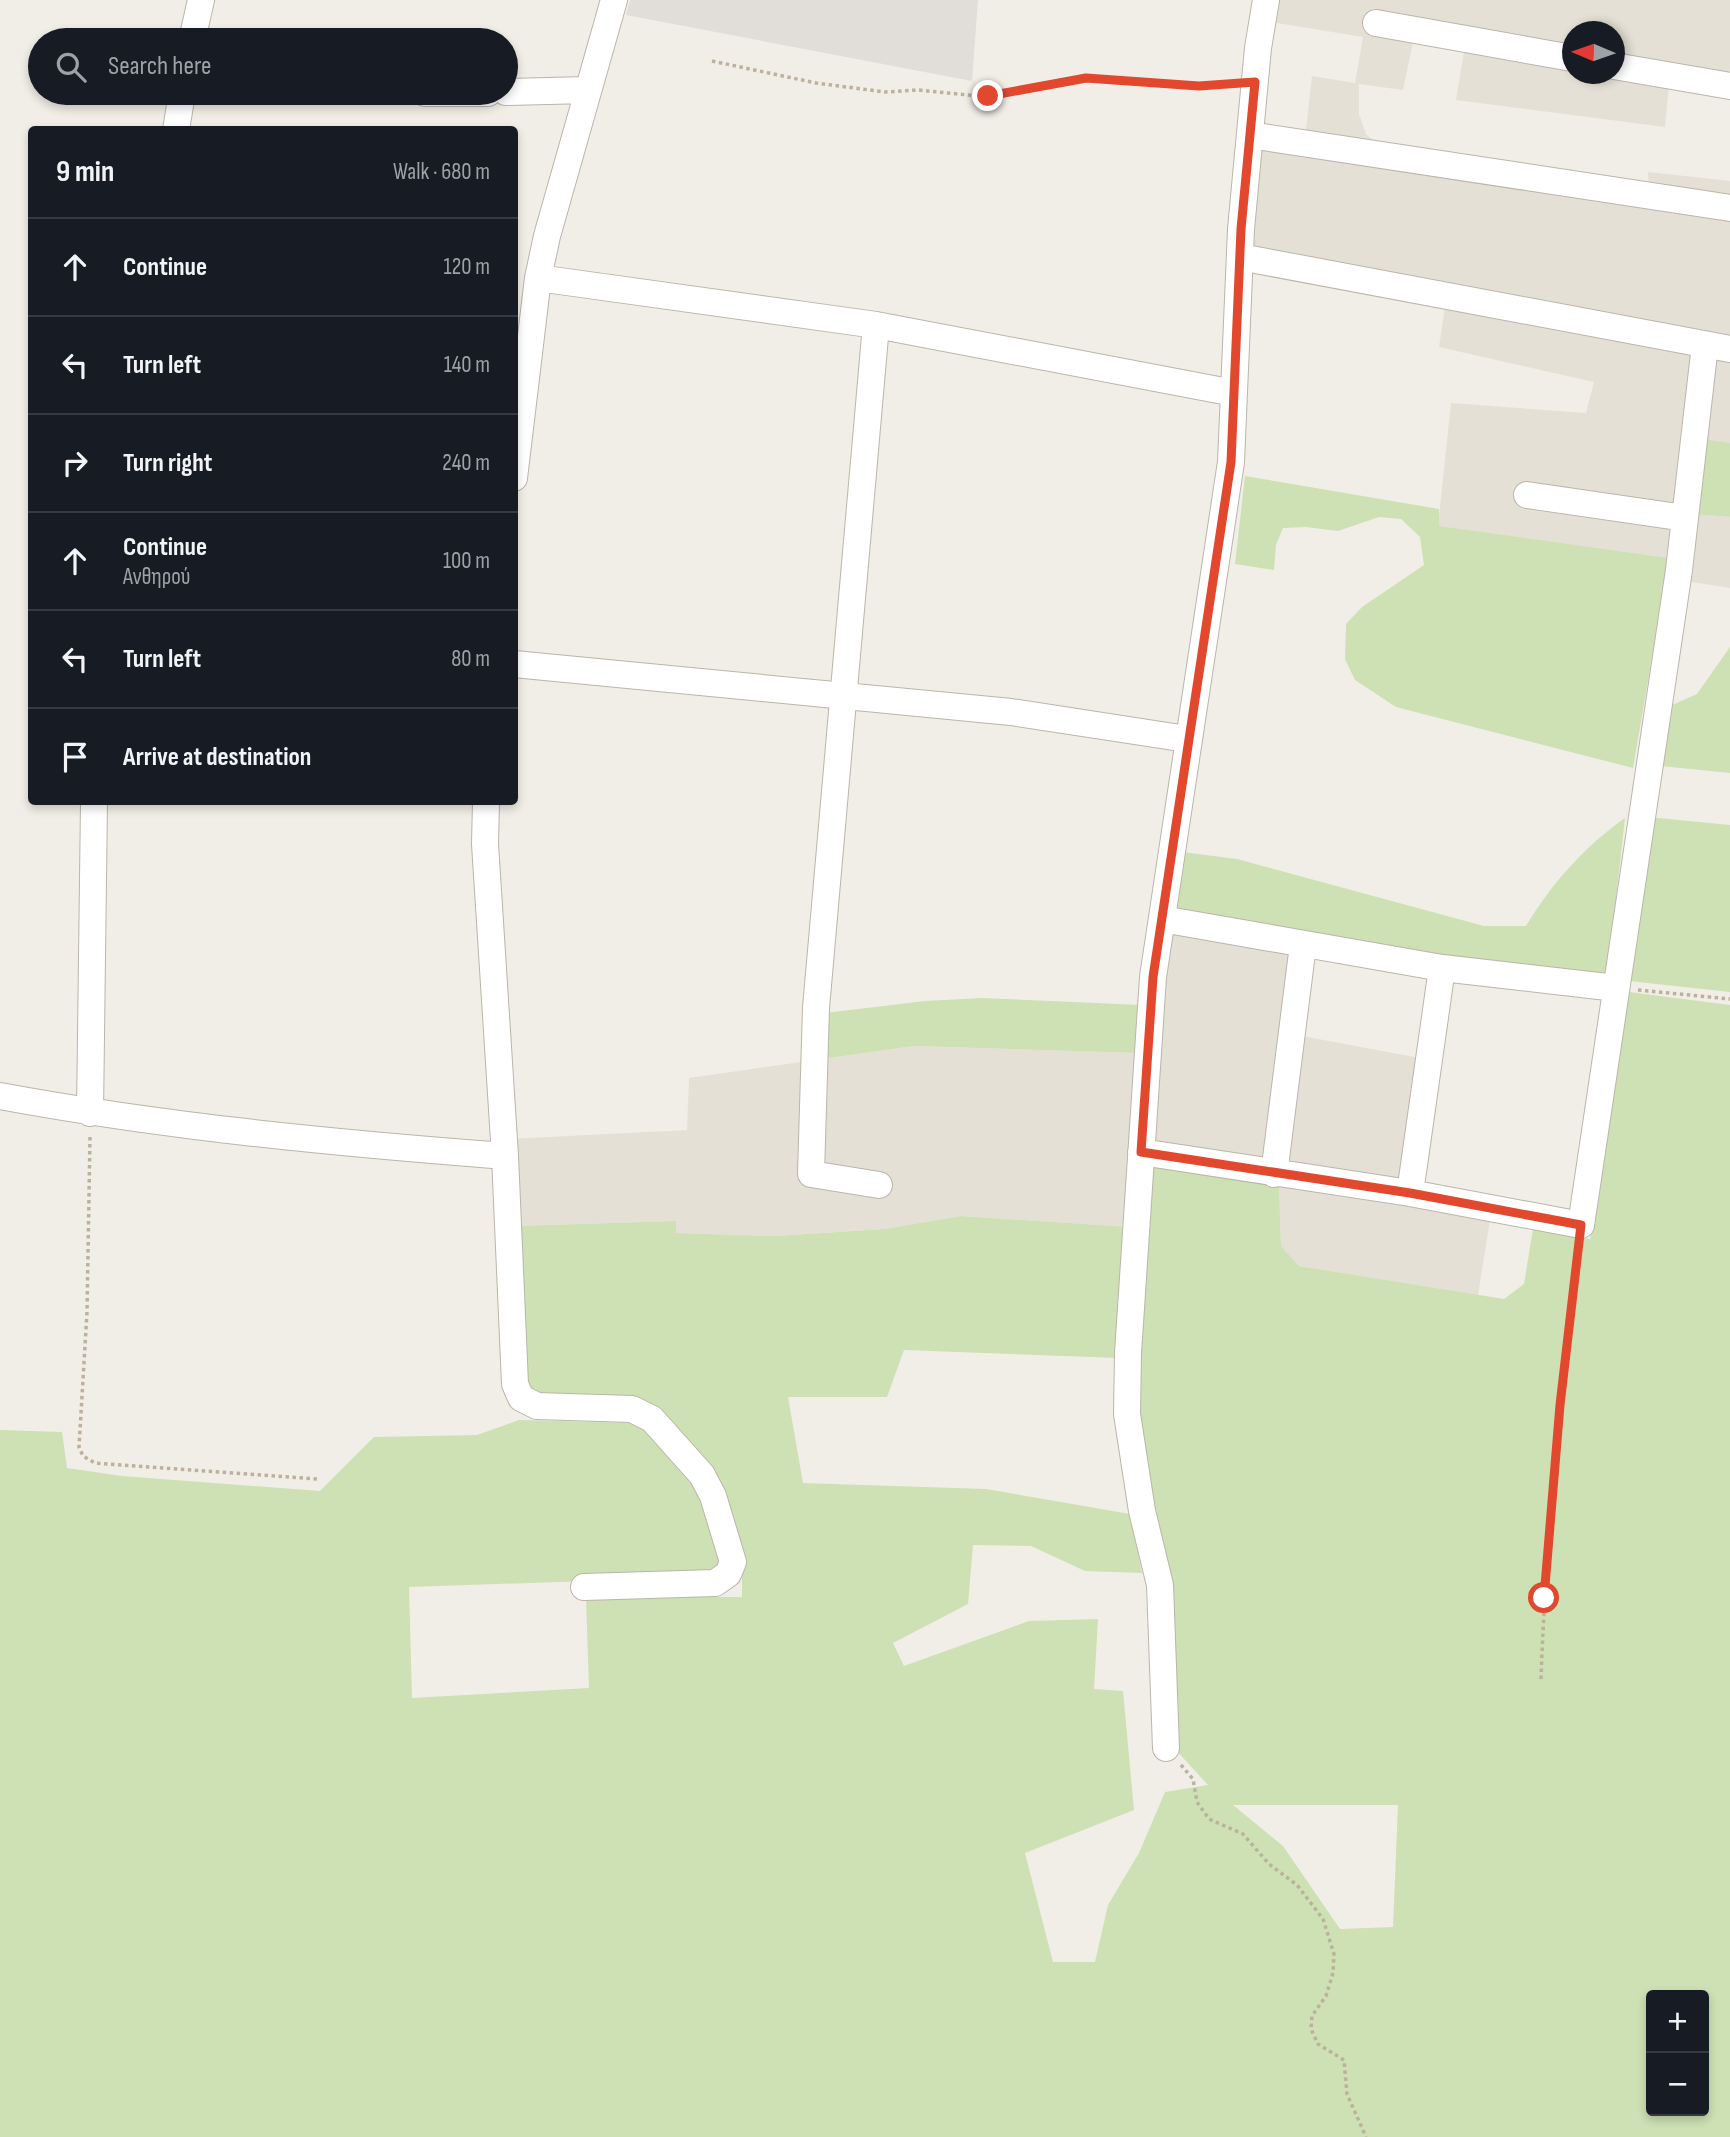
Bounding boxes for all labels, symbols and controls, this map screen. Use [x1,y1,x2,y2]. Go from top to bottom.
north arrow [1562,21,1625,84]
search box [28,28,518,105]
icon: search [52,48,90,86]
text: Search here [108,51,211,82]
route end [972,80,1003,111]
text: 9 min [56,154,114,190]
text: Walk · 680 m [393,158,490,186]
icon: ahead [56,248,94,286]
text: Continue [123,252,207,283]
text: 120 m [444,253,490,281]
icon: left [56,346,94,384]
text: Turn left [123,350,201,381]
text: 140 m [444,351,490,379]
icon: right [56,444,94,482]
text: Turn right [123,448,212,479]
text: 240 m [442,449,490,477]
text: Continue [123,532,207,563]
icon: ahead [56,542,94,580]
text: 100 m [443,547,490,575]
text: Ανθηρού [123,563,191,591]
icon: left [56,640,94,678]
text: Turn left [123,644,201,675]
text: 80 m [451,645,490,673]
icon: arrive [56,738,94,776]
text: Arrive at destination [123,742,311,773]
route start [1528,1582,1559,1613]
map controls [1646,1990,1709,2116]
button: + [1646,1990,1709,2053]
button: − [1646,2053,1709,2116]

